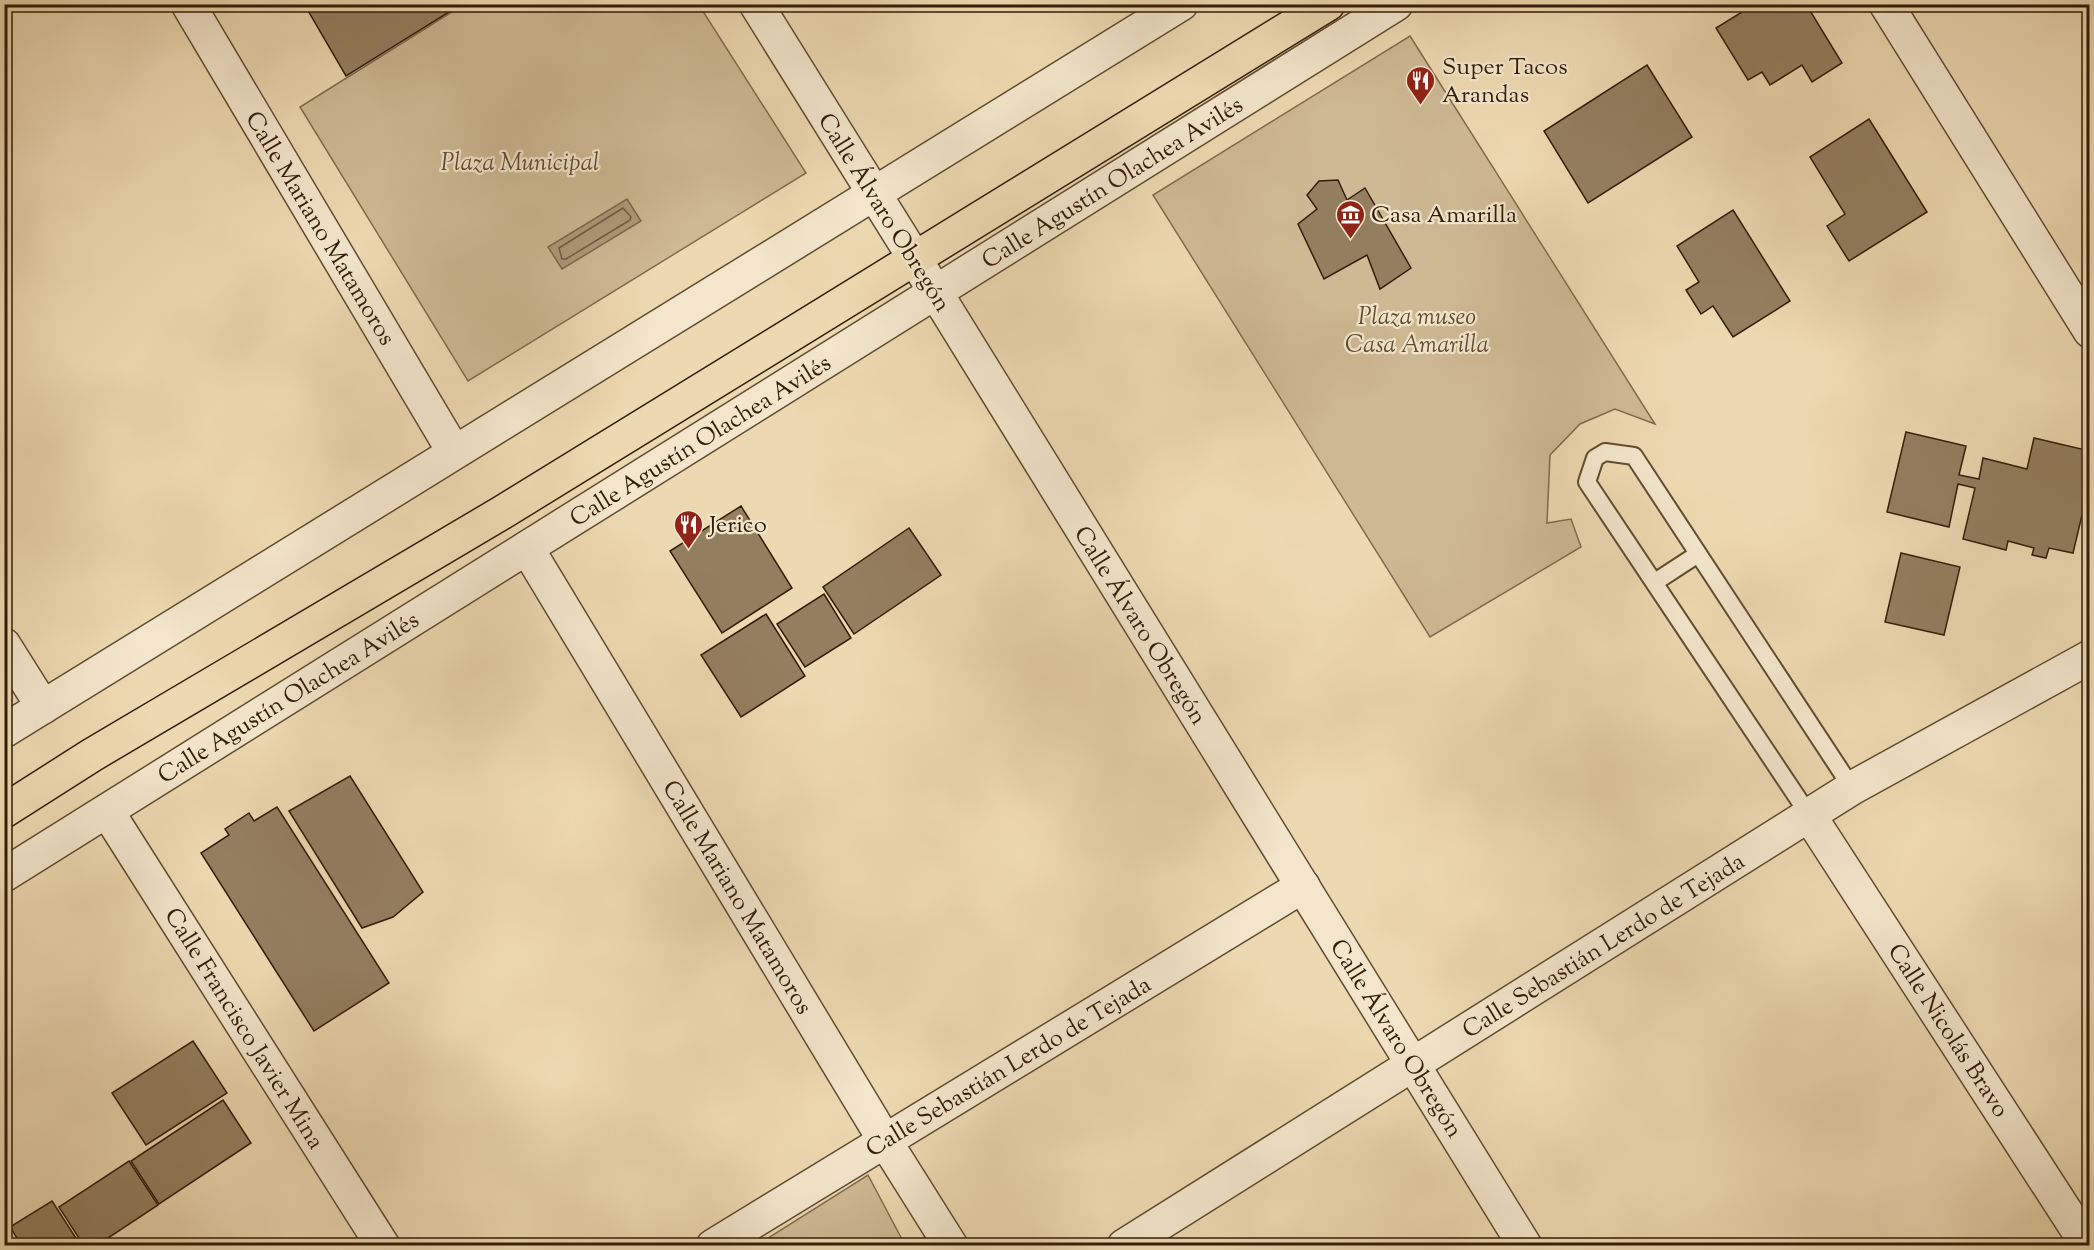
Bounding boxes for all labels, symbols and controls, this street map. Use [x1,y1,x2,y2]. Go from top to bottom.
place label: Super Tacos Arandas [1442,51,1568,113]
restaurant icon: Super Tacos Arandas [1405,64,1437,106]
street label: Calle Agustín Olachea Avilés [976,89,1250,278]
street label: Calle Mariano Matamoros [236,105,403,353]
street label: Calle Álvaro Obregón [808,107,958,319]
park label: Plaza Municipal [441,147,599,181]
museum icon: Casa Amarilla [1334,198,1366,240]
place label: Casa Amarilla [1371,199,1517,233]
park label: Plaza museo Casa Amarilla [1345,301,1489,363]
street label: Calle Agustín Olachea Avilés [564,347,838,536]
restaurant icon: Jerico [672,508,704,550]
place label: Jerico [707,509,767,543]
street label: Calle Álvaro Obregón [1064,520,1214,732]
street label: Calle Agustín Olachea Avilés [152,604,426,793]
street label: Calle Mariano Matamoros [653,774,820,1022]
street label: Calle Sebastián Lerdo de Tejada [1456,846,1752,1048]
street label: Calle Francisco Javier Mina [155,902,332,1156]
street label: Calle Álvaro Obregón [1320,933,1470,1145]
street label: Calle Nicolás Bravo [1878,937,2016,1125]
street label: Calle Sebastián Lerdo de Tejada [860,969,1158,1167]

